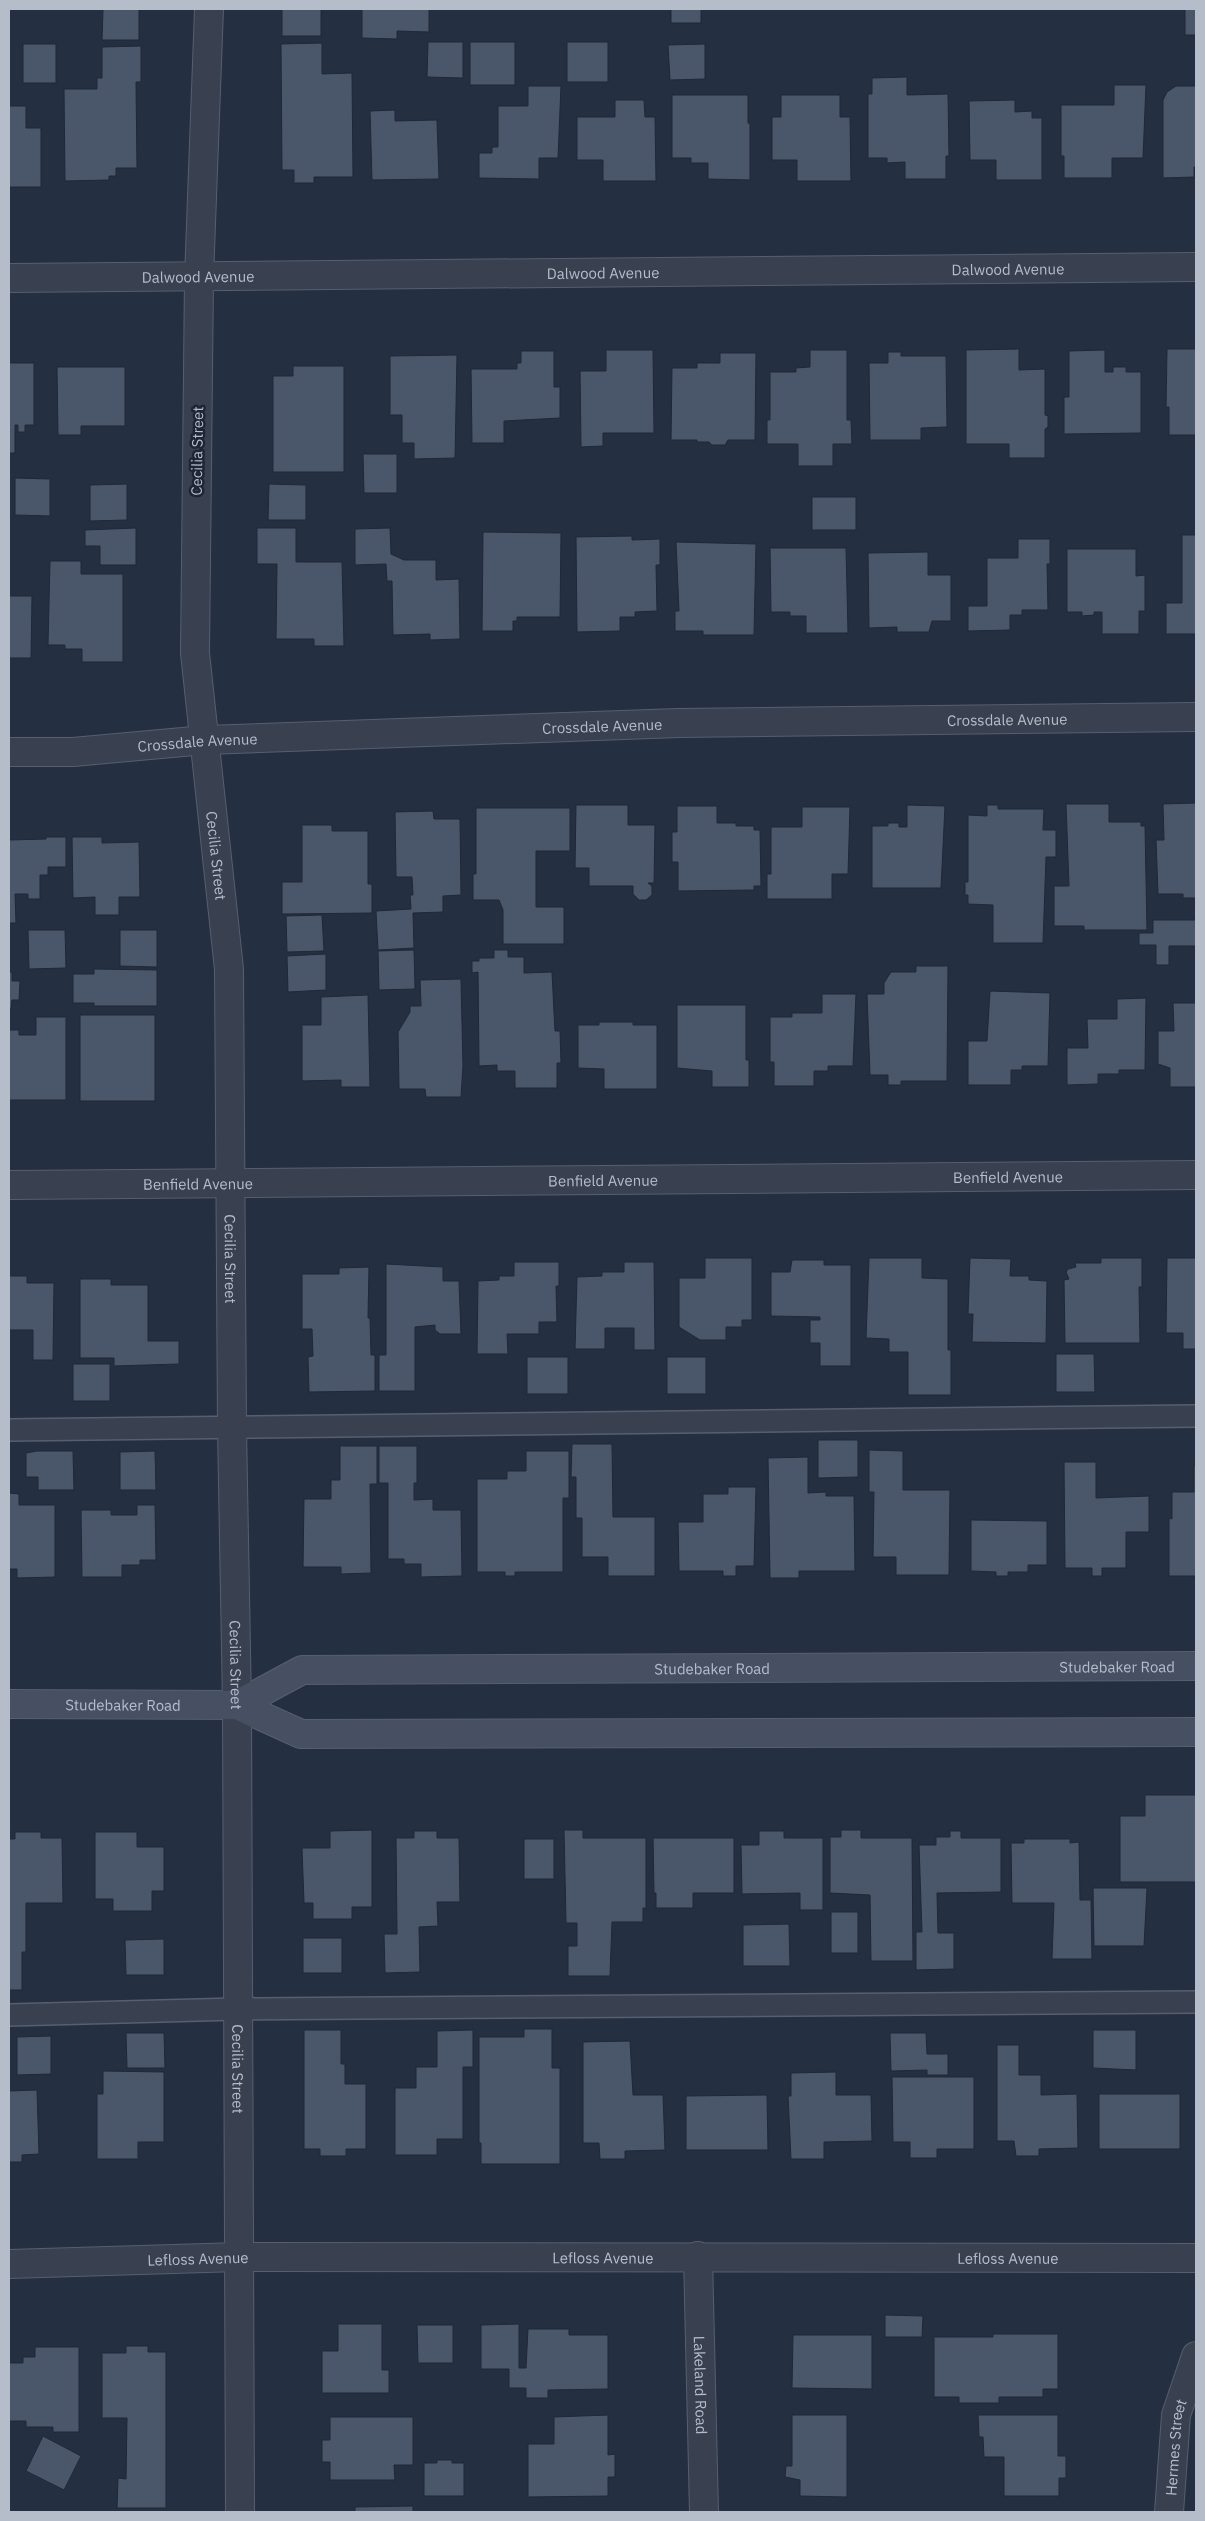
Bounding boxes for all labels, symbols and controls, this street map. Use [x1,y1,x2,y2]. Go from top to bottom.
street label: Dalwood Avenue [951,259,1064,279]
street label: Dalwood Avenue [546,262,659,283]
street label: Dalwood Avenue [142,266,254,286]
street label: Cecilia Street [187,406,207,496]
street label: Crossdale Avenue [947,709,1067,729]
street label: Crossdale Avenue [542,714,663,737]
street label: Crossdale Avenue [137,729,258,756]
street label: Cecilia Street [203,810,231,901]
street label: Benfield Avenue [953,1167,1063,1187]
street label: Benfield Avenue [548,1170,658,1190]
street label: Benfield Avenue [143,1173,253,1193]
street label: Cecilia Street [221,1214,241,1304]
street label: Cecilia Street [226,1620,247,1710]
street label: Studebaker Road [1059,1657,1175,1676]
street label: Studebaker Road [654,1658,770,1678]
street label: Studebaker Road [65,1695,181,1714]
street label: Cecilia Street [229,2024,248,2114]
street label: Lefloss Avenue [147,2247,249,2269]
street label: Lefloss Avenue [552,2248,654,2267]
street label: Lefloss Avenue [957,2248,1059,2267]
street label: Lakeland Road [690,2335,712,2435]
street label: Hermes Street [1161,2396,1190,2497]

